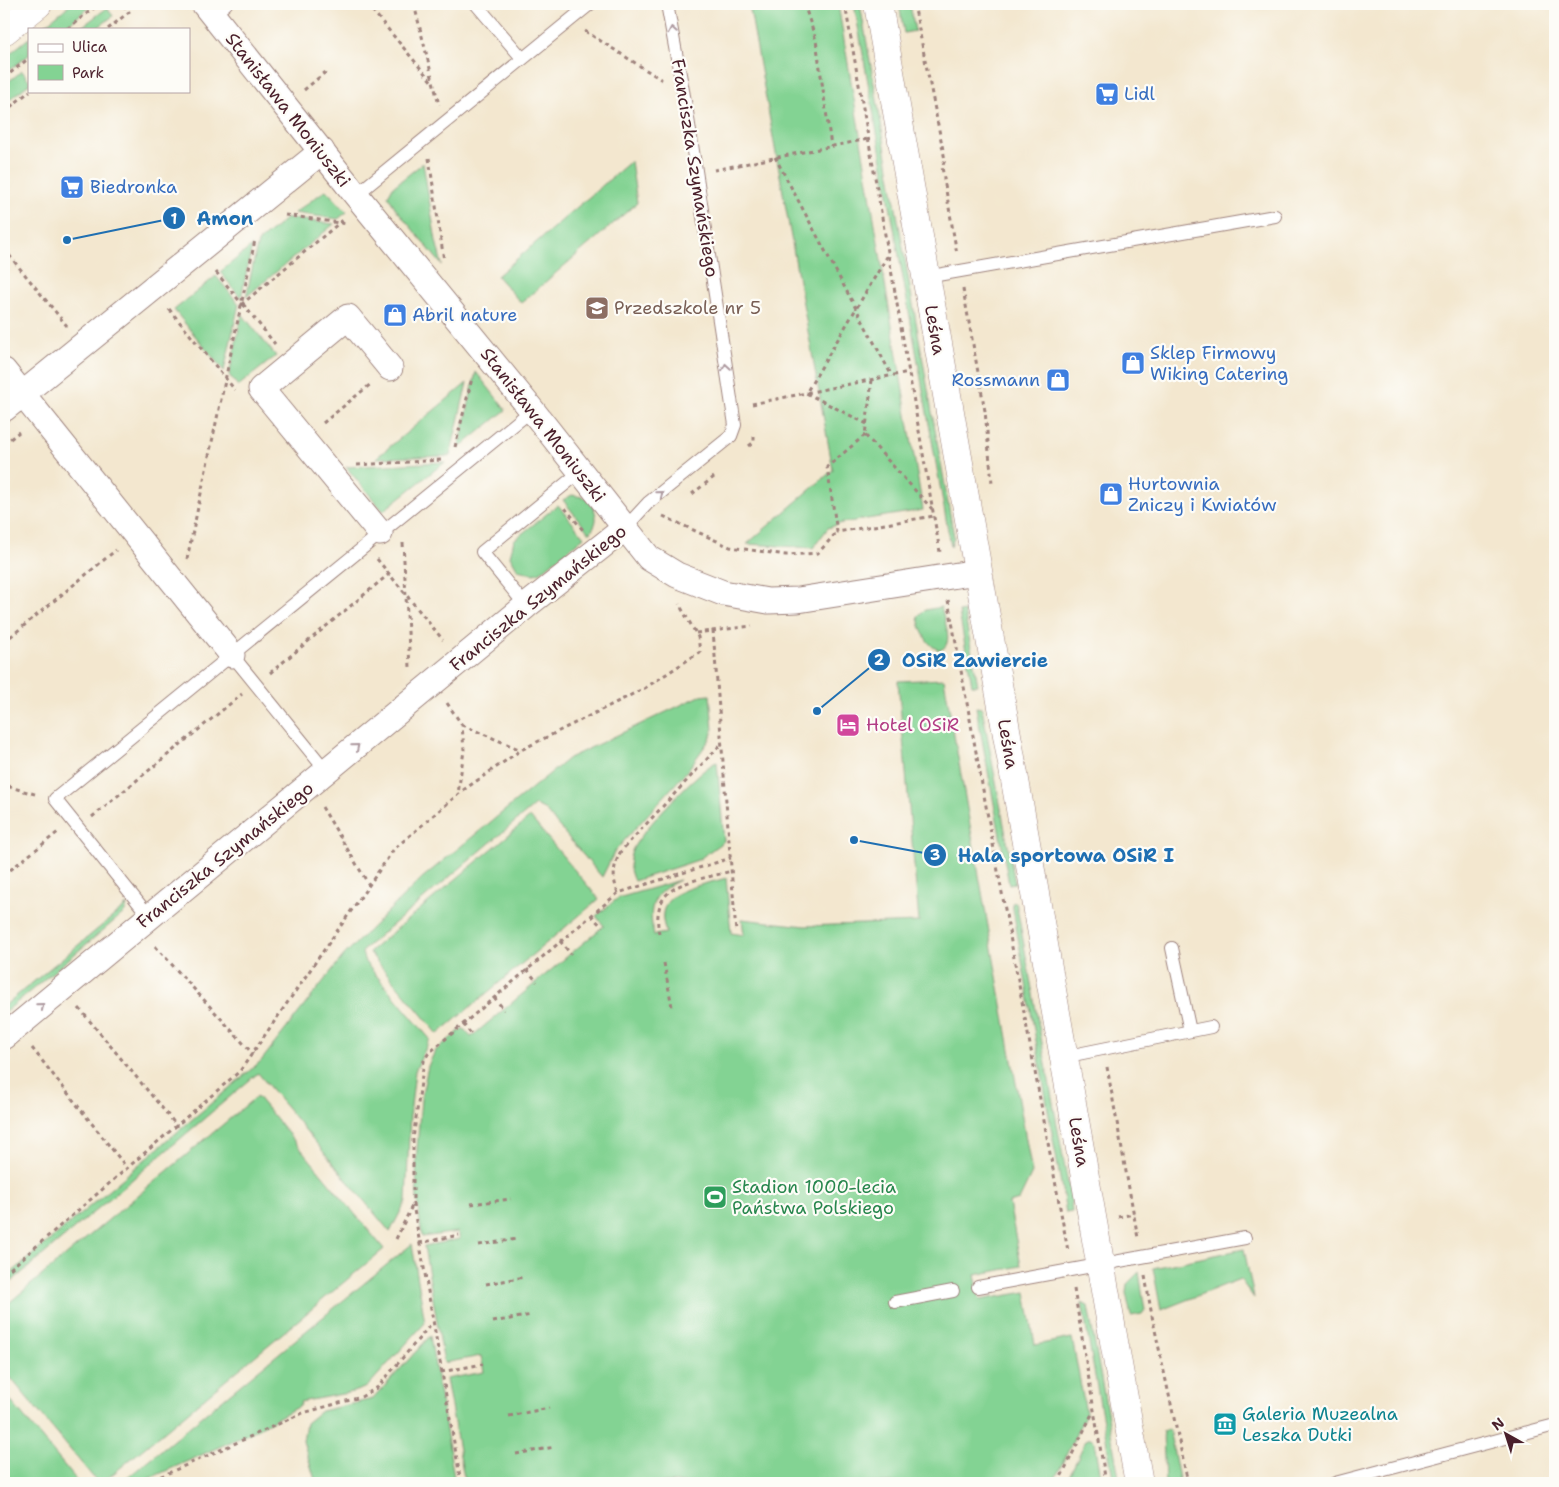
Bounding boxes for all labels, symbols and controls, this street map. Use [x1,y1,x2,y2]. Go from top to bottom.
one-way arrow [667,26,677,34]
legend [28,28,190,92]
street label: Stanisława Moniuszki [220,28,356,192]
text: Ulica [72,37,108,57]
street label: Franciszka Szymańskiego [666,57,724,279]
text: Park [72,63,104,83]
supermarket icon: Lidl [1094,81,1120,107]
place label: Lidl [1124,82,1156,106]
supermarket icon: Biedronka [59,174,85,200]
place label: Biedronka [90,175,177,199]
callout: Amon [161,201,263,235]
text: Amon [197,206,254,231]
text: 1 [171,209,178,229]
school or university icon: Przedszkole nr 5 [584,295,610,321]
place label: Przedszkole nr 5 [614,296,761,320]
shop icon: Abril nature [382,302,408,328]
place label: Abril nature [412,303,517,327]
street label: Leśna [919,303,951,357]
place label: Sklep Firmowy Wiking Catering [1150,341,1288,386]
street label: Stanisława Moniuszki [475,343,611,507]
shop icon: Sklep Firmowy Wiking Catering [1120,350,1146,376]
one-way arrow [722,363,732,371]
shop icon: Rossmann [1045,367,1071,393]
place label: Rossmann [952,368,1040,392]
place label: Hurtownia Zniczy i Kwiatów [1128,472,1277,517]
shop icon: Hurtownia Zniczy i Kwiatów [1098,481,1124,507]
one-way arrow [654,491,663,500]
street label: Franciszka Szymańskiego [445,519,631,677]
callout: OSiR Zawiercie [866,643,1058,677]
text: OSiR Zawiercie [902,648,1048,673]
text: 2 [874,650,885,670]
hotel icon: Hotel OSiR [835,712,861,738]
place label: Hotel OSiR [866,713,959,737]
street label: Leśna [992,717,1024,771]
one-way arrow [351,744,360,753]
street label: Franciszka Szymańskiego [132,776,318,934]
callout: Hala sportowa OSiR I [923,838,1184,872]
text: Hala sportowa OSiR I [958,843,1174,868]
text: 3 [930,845,940,865]
one-way arrow [36,1002,45,1011]
street label: Leśna [1063,1115,1095,1169]
place label: Stadion 1000-lecia Państwa Polskiego [732,1175,896,1220]
sports icon: Stadion 1000-lecia Państwa Polskiego [702,1184,728,1210]
place label: Galeria Muzealna Leszka Dutki [1242,1402,1398,1447]
north arrow [1482,1410,1532,1460]
museum icon: Galeria Muzealna Leszka Dutki [1212,1411,1238,1437]
text: N [1488,1413,1508,1434]

